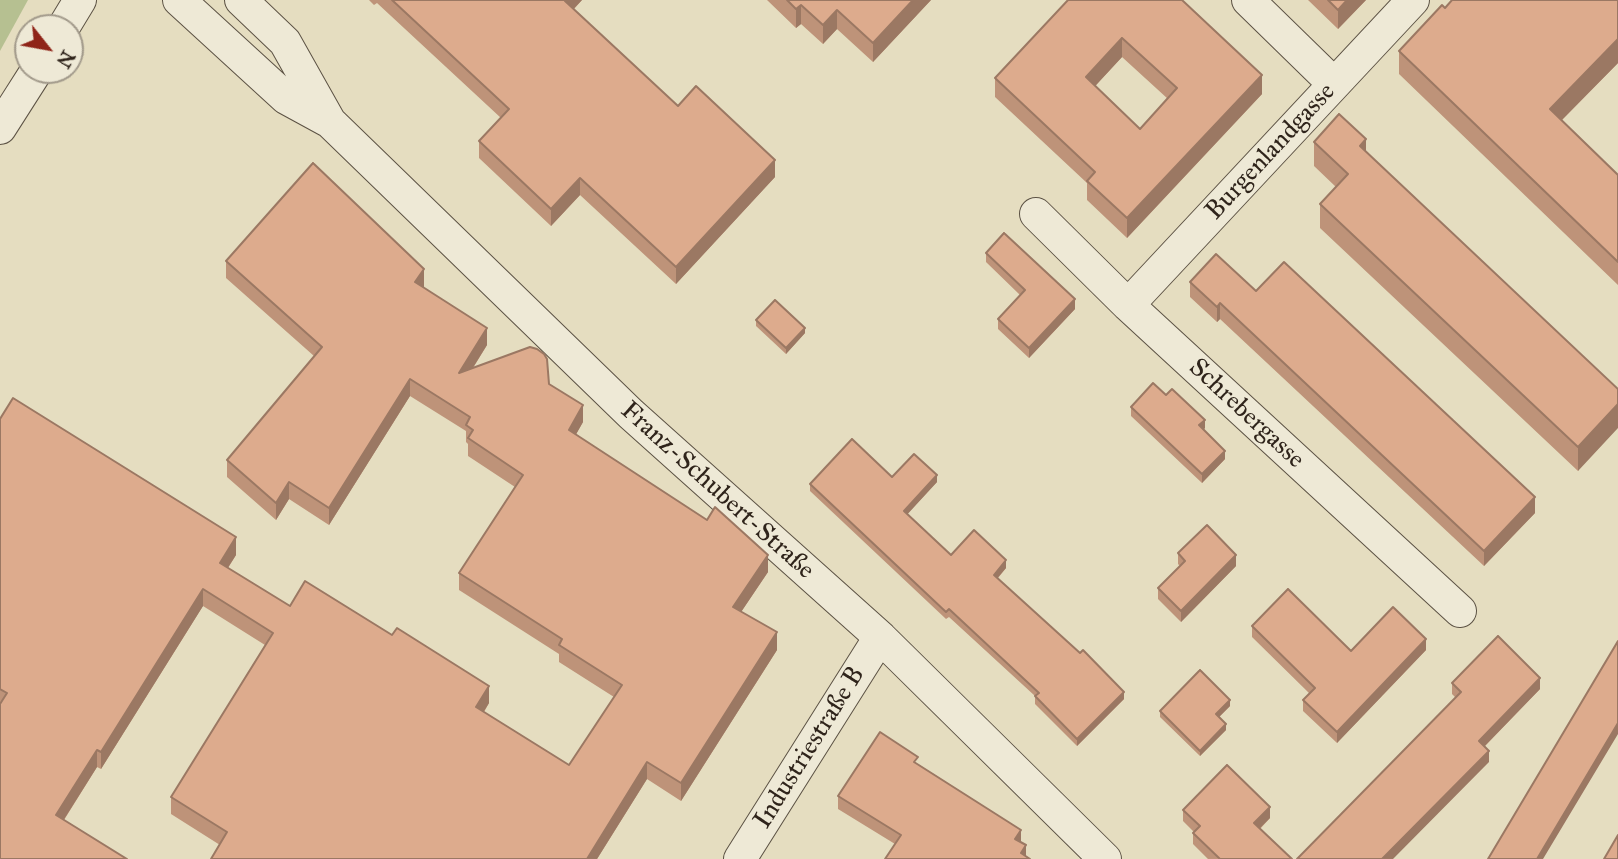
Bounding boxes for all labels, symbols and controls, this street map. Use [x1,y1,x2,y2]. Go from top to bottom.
north arrow [14,14,84,84]
text: N [52,46,80,72]
street label: Burgenlandgasse [1200,77,1342,227]
street label: Schrebergasse [1182,353,1310,475]
street label: Franz-Schubert-Straße [614,396,820,586]
street label: Industriestraße B [748,661,872,835]

